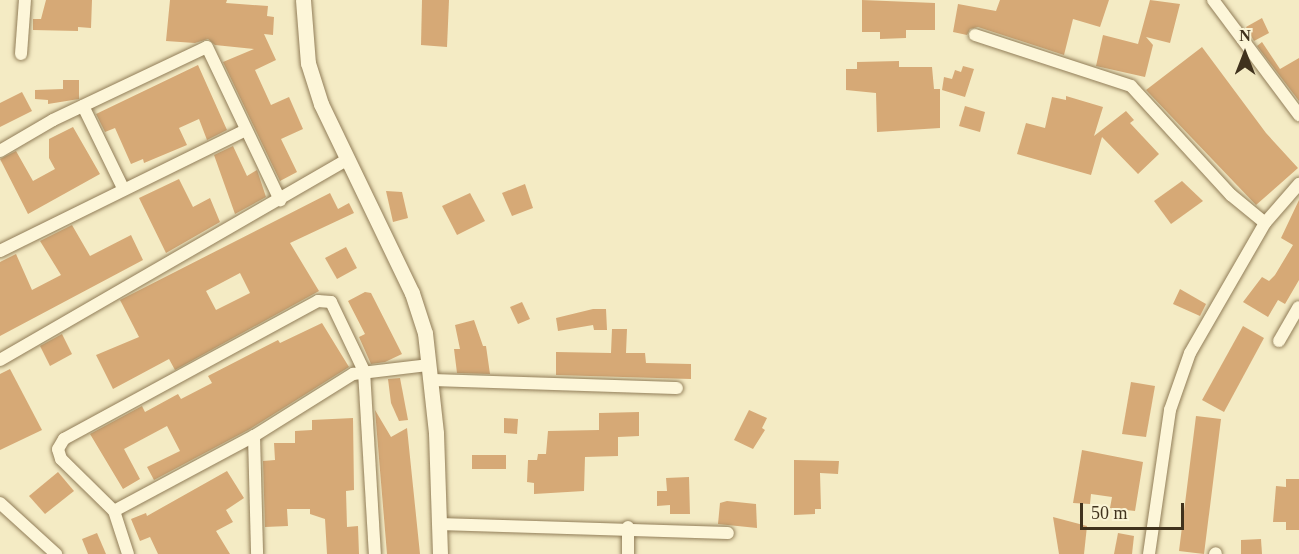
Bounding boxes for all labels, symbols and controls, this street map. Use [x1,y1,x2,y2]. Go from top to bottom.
north arrow [1215,24,1275,84]
text: N [1239,27,1251,44]
scale bar [1083,491,1186,529]
text: 50 m [1091,503,1128,523]

